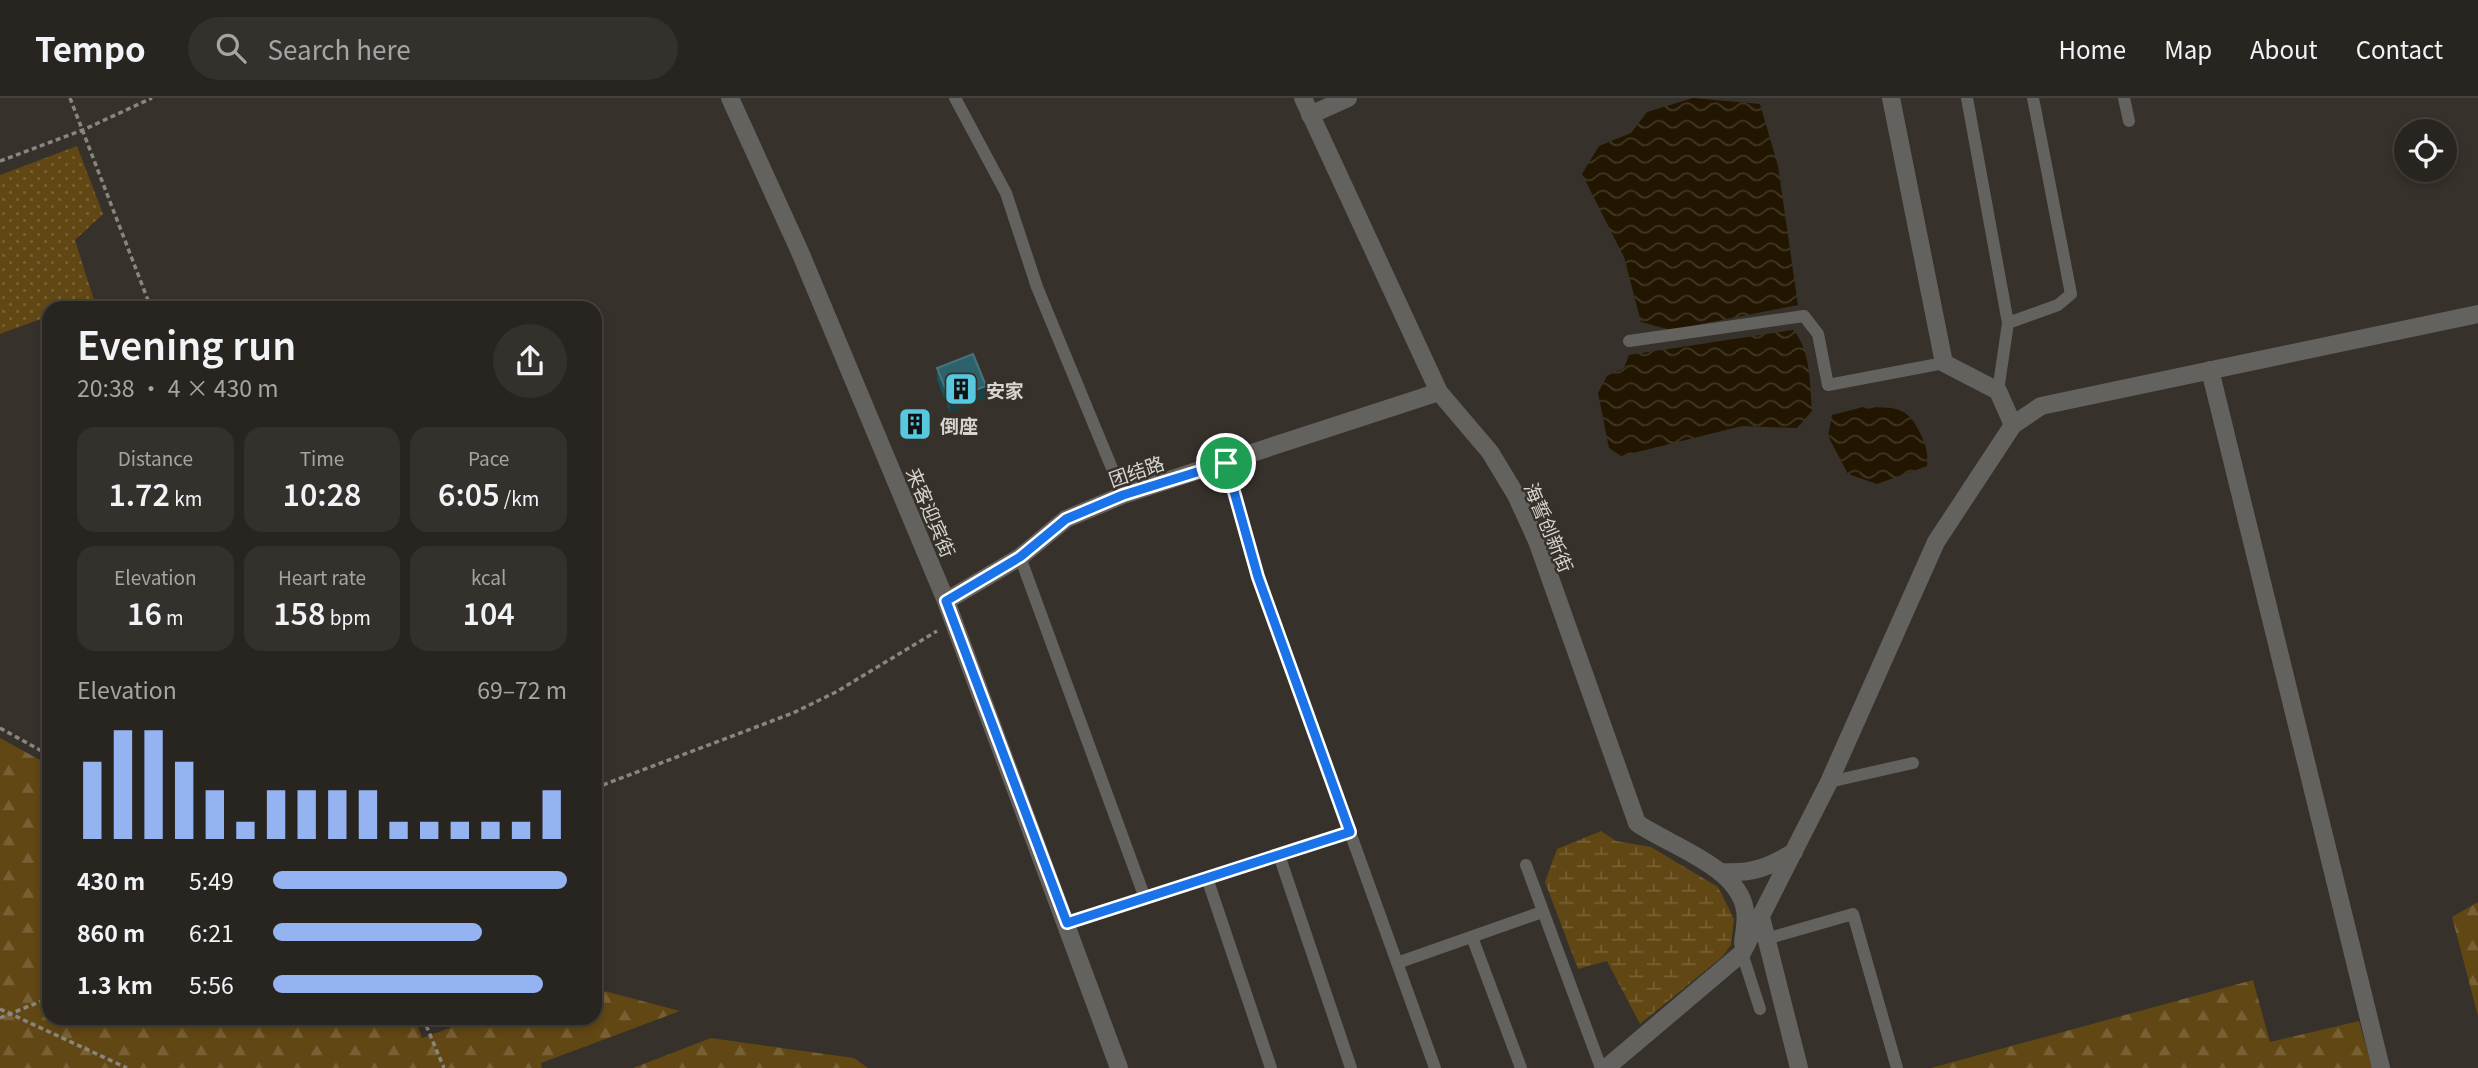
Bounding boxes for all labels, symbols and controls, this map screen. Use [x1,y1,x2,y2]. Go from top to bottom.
search box [188,17,678,80]
text: Tempo [35,24,146,72]
icon: search [212,29,250,67]
text: Search here [268,30,411,67]
text: Home [2059,31,2126,66]
text: Map [2164,31,2212,66]
text: About [2250,31,2318,66]
text: Contact [2356,31,2443,66]
map controls [2394,119,2457,182]
button: locate [2394,119,2457,182]
text: Evening run [77,316,296,371]
button: share [493,324,567,398]
text: 20:38 · 4 × 430 m [77,370,279,404]
building icon: 安家 [942,370,980,408]
place label: 安家 [986,376,1024,403]
building icon: 倒座 [896,405,934,443]
place label: 倒座 [940,411,978,438]
pin [1196,433,1256,493]
text: Distance [118,444,193,471]
text: Time [300,444,344,471]
text: Pace [468,444,509,471]
icon: arrive [1207,444,1245,482]
street label: 团结路 [1105,448,1167,492]
street label: 来客迎宾街 [901,463,963,561]
text: 1.72 [108,471,170,515]
text: 10:28 [283,471,361,515]
text: 6:05 [438,471,500,515]
street label: 海誓创新街 [1519,478,1581,576]
text: km [170,484,202,511]
text: /km [500,484,539,511]
text: Elevation [114,563,197,590]
text: Heart rate [278,563,366,590]
text: kcal [471,563,506,590]
text: 16 [127,590,162,634]
text: 158 [273,590,325,634]
text: 104 [463,590,515,634]
text: m [162,603,184,630]
text: bpm [325,603,371,630]
text: Elevation [77,672,177,706]
text: 69–72 m [477,672,567,706]
text: 430 m [77,863,145,897]
text: 5:49 [189,863,234,897]
text: 860 m [77,915,145,949]
text: 6:21 [189,915,234,949]
text: 1.3 km [77,967,153,1001]
text: 5:56 [189,967,234,1001]

